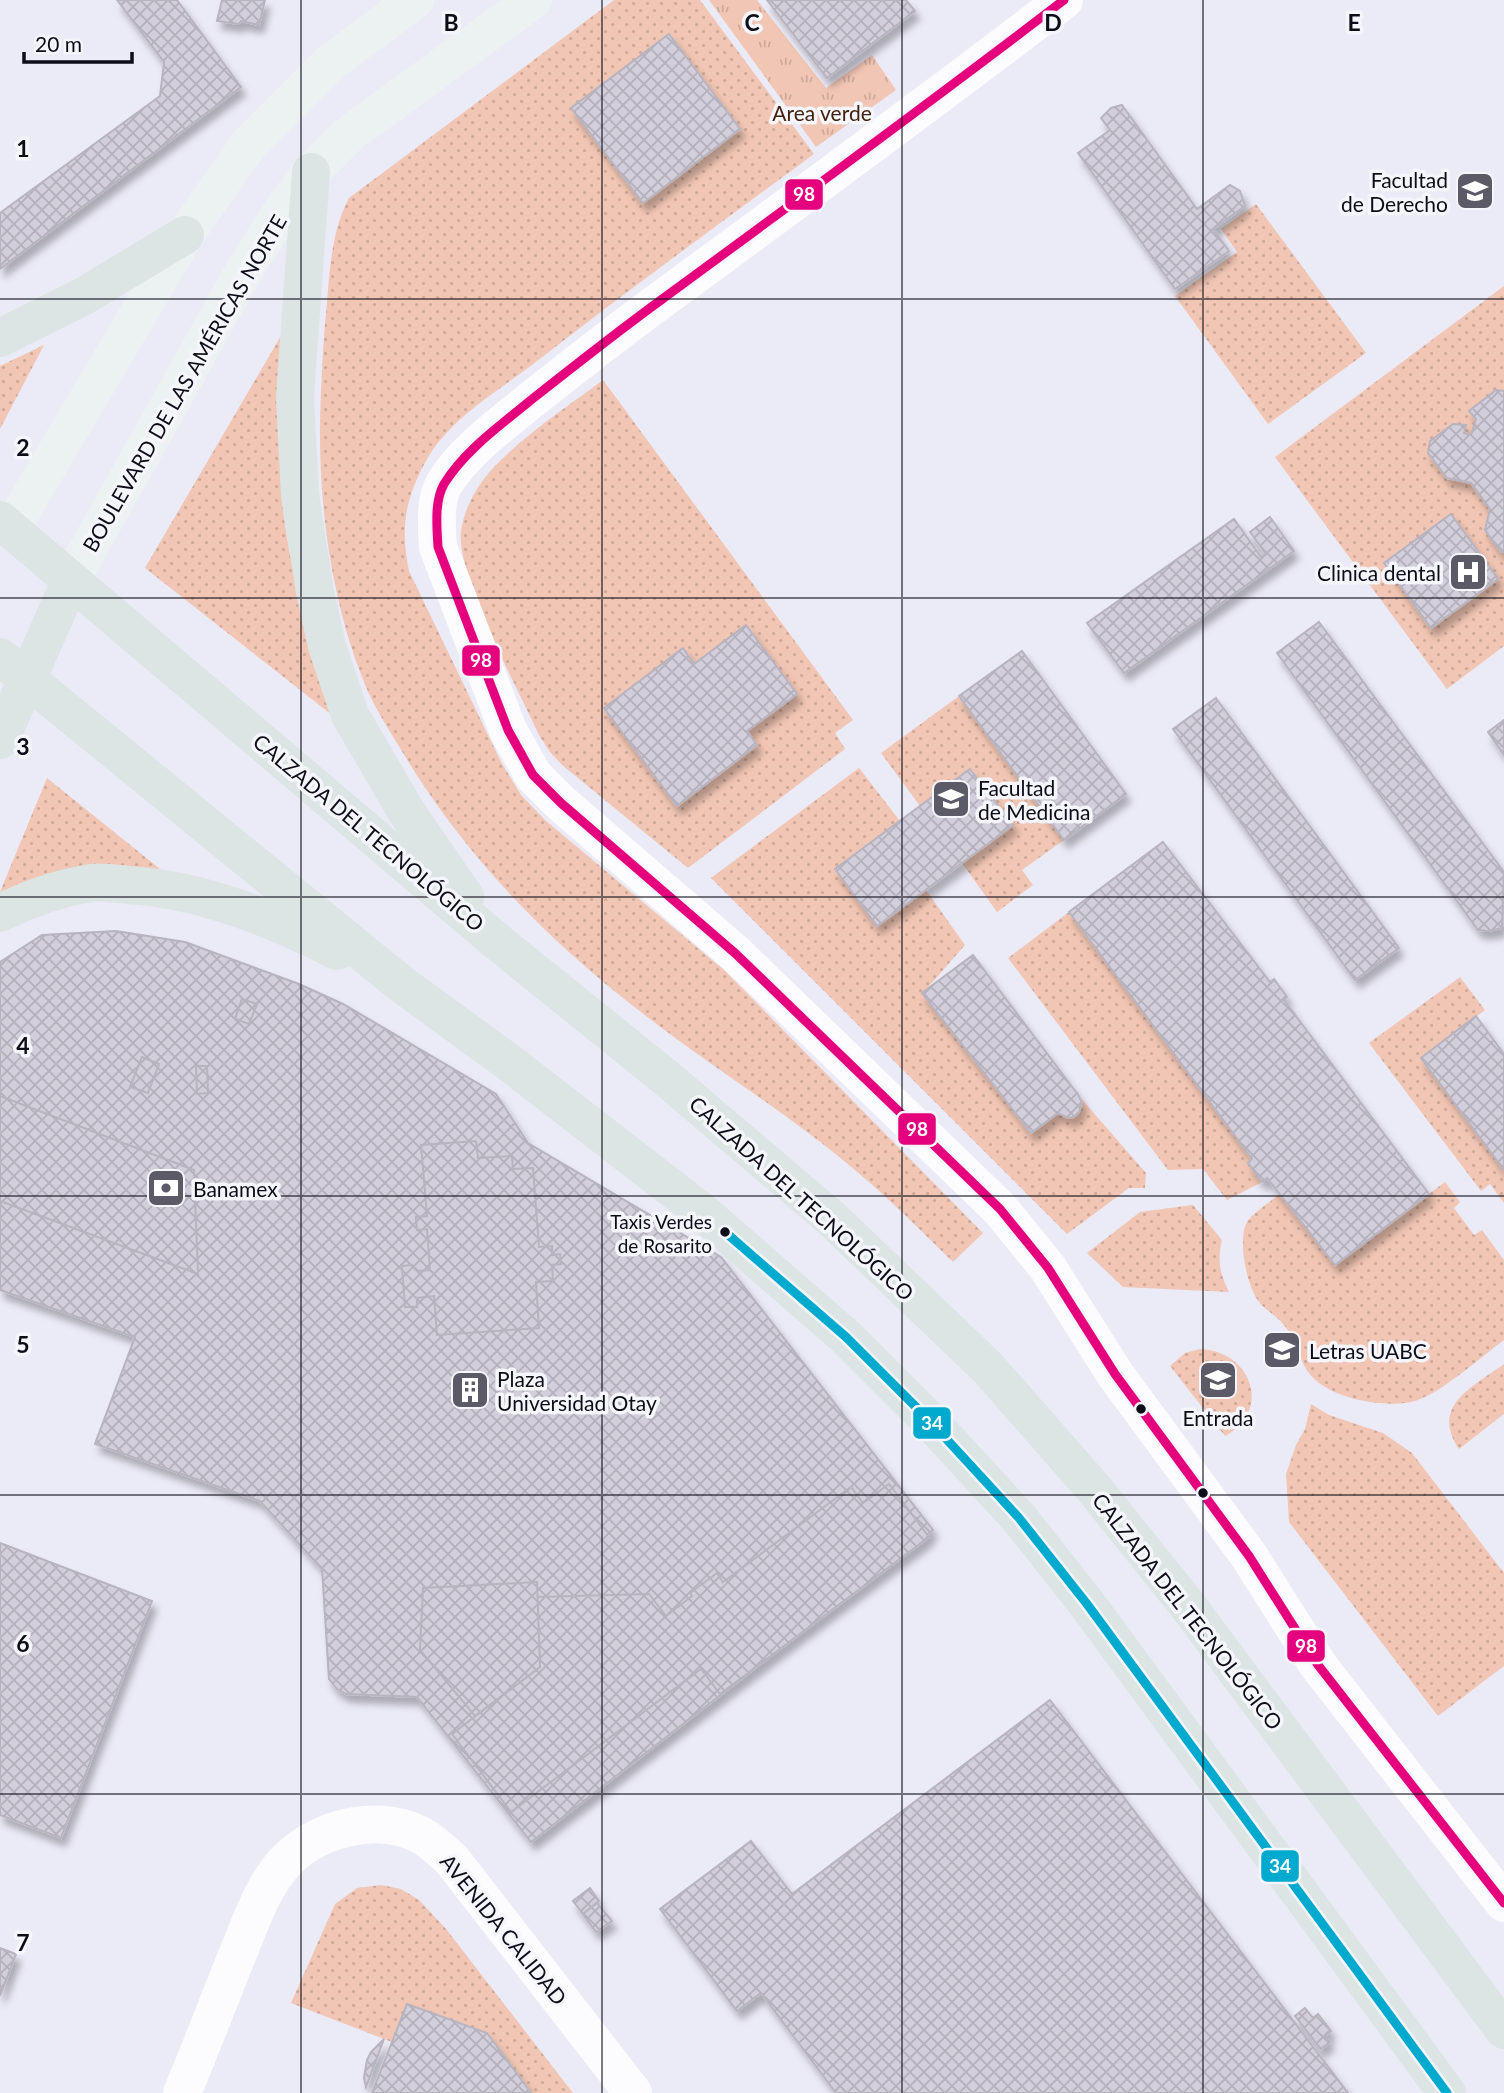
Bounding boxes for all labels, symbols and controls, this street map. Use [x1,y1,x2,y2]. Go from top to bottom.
text: B [443,8,459,36]
text: C [744,8,760,36]
text: D [1044,8,1062,36]
text: E [1347,8,1361,36]
scale bar [24,21,133,65]
text: 20 m [35,31,82,56]
park label: Area verde [772,100,872,125]
text: 1 [16,134,30,162]
place label: Facultad de Derecho [1341,167,1448,216]
school or university icon: Facultad de Derecho [1454,170,1496,212]
line badge: 98 [784,178,824,211]
text: 98 [793,182,815,205]
street label: BOULEVARD DE LAS AMÉRICAS NORTE [77,210,291,556]
text: 2 [16,433,30,461]
hospital icon: Clinica dental [1447,551,1489,593]
place label: Clinica dental [1317,560,1441,585]
line badge: 98 [461,644,501,677]
text: 98 [470,648,492,671]
street label: CALZADA DEL TECNOLÓGICO [249,728,489,936]
text: 3 [16,732,30,760]
place label: Facultad de Medicina [978,775,1091,824]
school or university icon: Facultad de Medicina [930,778,972,820]
text: 4 [16,1031,30,1059]
street label: CALZADA DEL TECNOLÓGICO [685,1091,919,1305]
line badge: 98 [897,1112,937,1146]
text: 98 [906,1117,928,1140]
bank icon: Banamex [145,1167,187,1209]
place label: Banamex [193,1176,278,1201]
place label: Taxis Verdes de Rosarito [610,1210,712,1257]
marker: Taxis Verdes de Rosarito [718,1225,732,1239]
school or university icon: Letras UABC [1261,1329,1303,1371]
text: 5 [16,1330,30,1358]
place label: Letras UABC [1309,1338,1427,1363]
school or university icon: Entrada [1197,1359,1239,1401]
place label: Plaza Universidad Otay [497,1366,657,1415]
building icon: Plaza Universidad Otay [449,1369,491,1411]
unlabelled marker [1134,1402,1148,1416]
place label: Entrada [1182,1405,1254,1430]
line badge: 34 [912,1406,952,1440]
text: 34 [921,1411,943,1434]
unlabelled marker [1196,1486,1210,1500]
street label: CALZADA DEL TECNOLÓGICO [1088,1488,1288,1734]
text: 6 [16,1629,30,1657]
line badge: 98 [1286,1629,1326,1663]
text: 98 [1295,1634,1317,1657]
street label: AVENIDA CALIDAD [436,1849,572,2009]
line badge: 34 [1260,1849,1300,1883]
text: 34 [1269,1854,1291,1877]
text: 7 [16,1928,30,1956]

